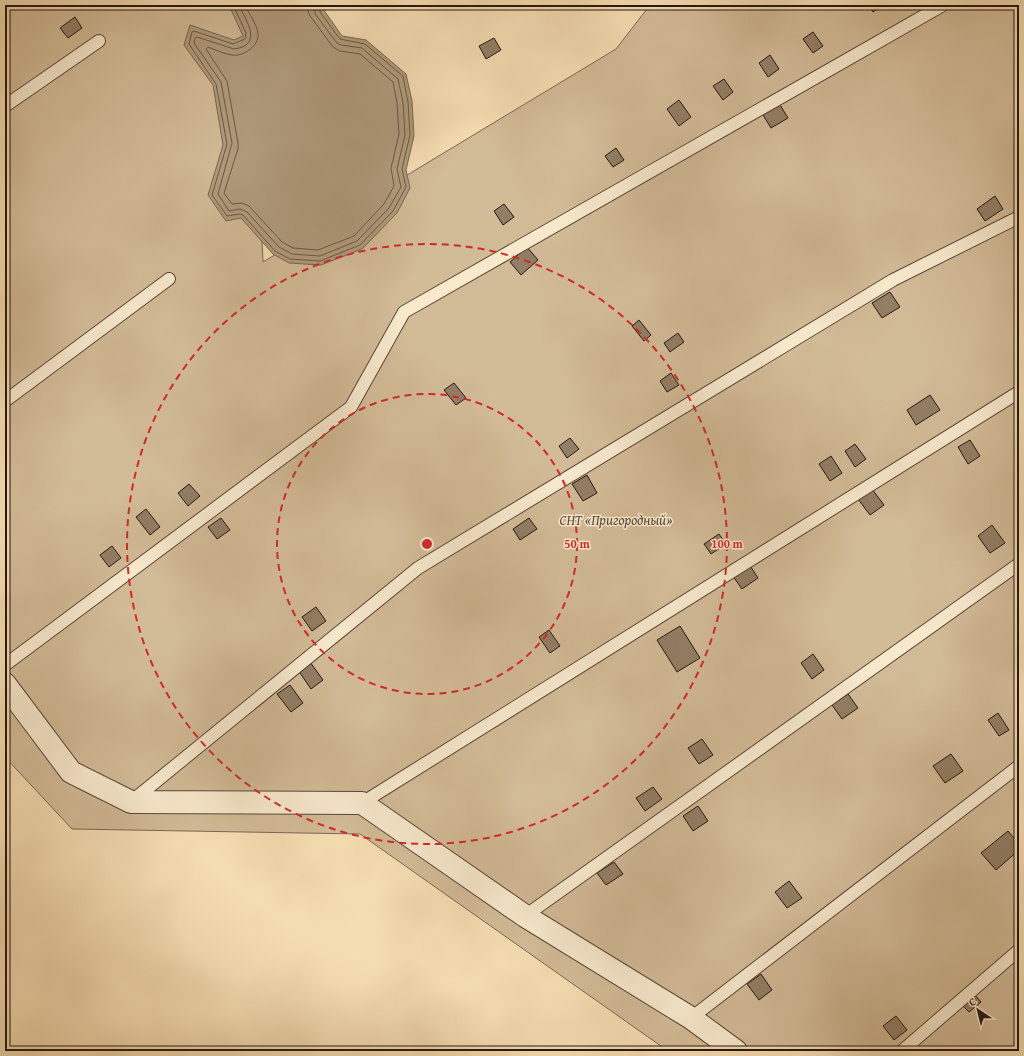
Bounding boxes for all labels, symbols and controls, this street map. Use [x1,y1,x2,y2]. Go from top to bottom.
park label: СНТ «Пригородный» [560,510,672,530]
text: 50 m [564,535,590,552]
text: 100 m [711,535,744,552]
centre of rings [420,537,434,551]
north arrow [958,990,998,1030]
text: С [965,993,979,1010]

